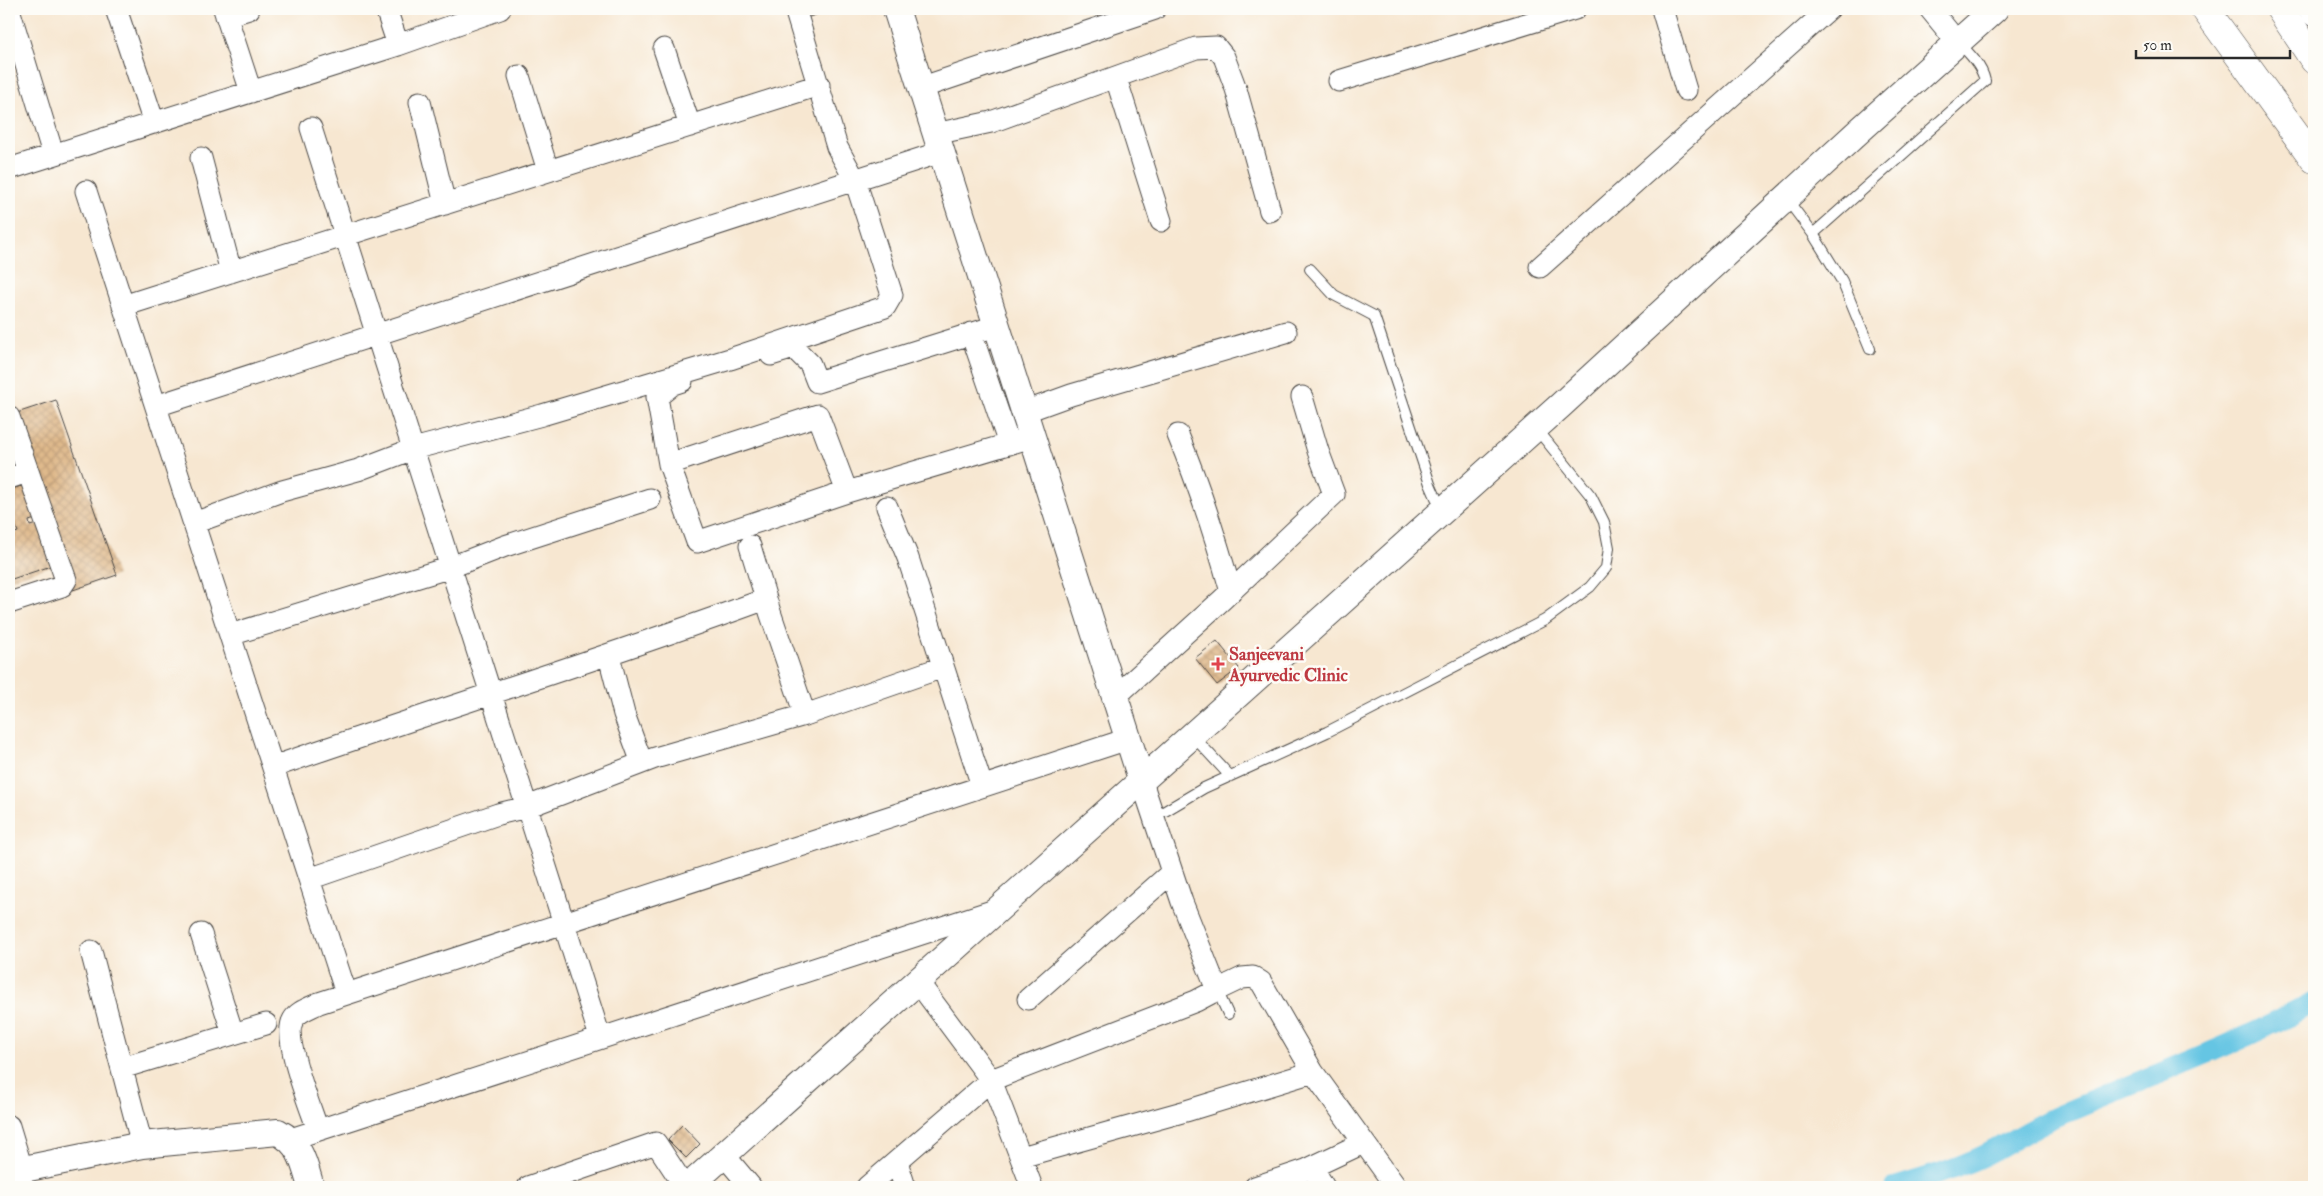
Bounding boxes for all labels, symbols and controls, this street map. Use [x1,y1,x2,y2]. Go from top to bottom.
scale bar [2136,28,2289,60]
text: 50 m [2143,36,2172,55]
place label: Sanjeevani Ayurvedic Clinic [1228,643,1348,687]
marker: Sanjeevani Ayurvedic Clinic [1211,657,1225,671]

